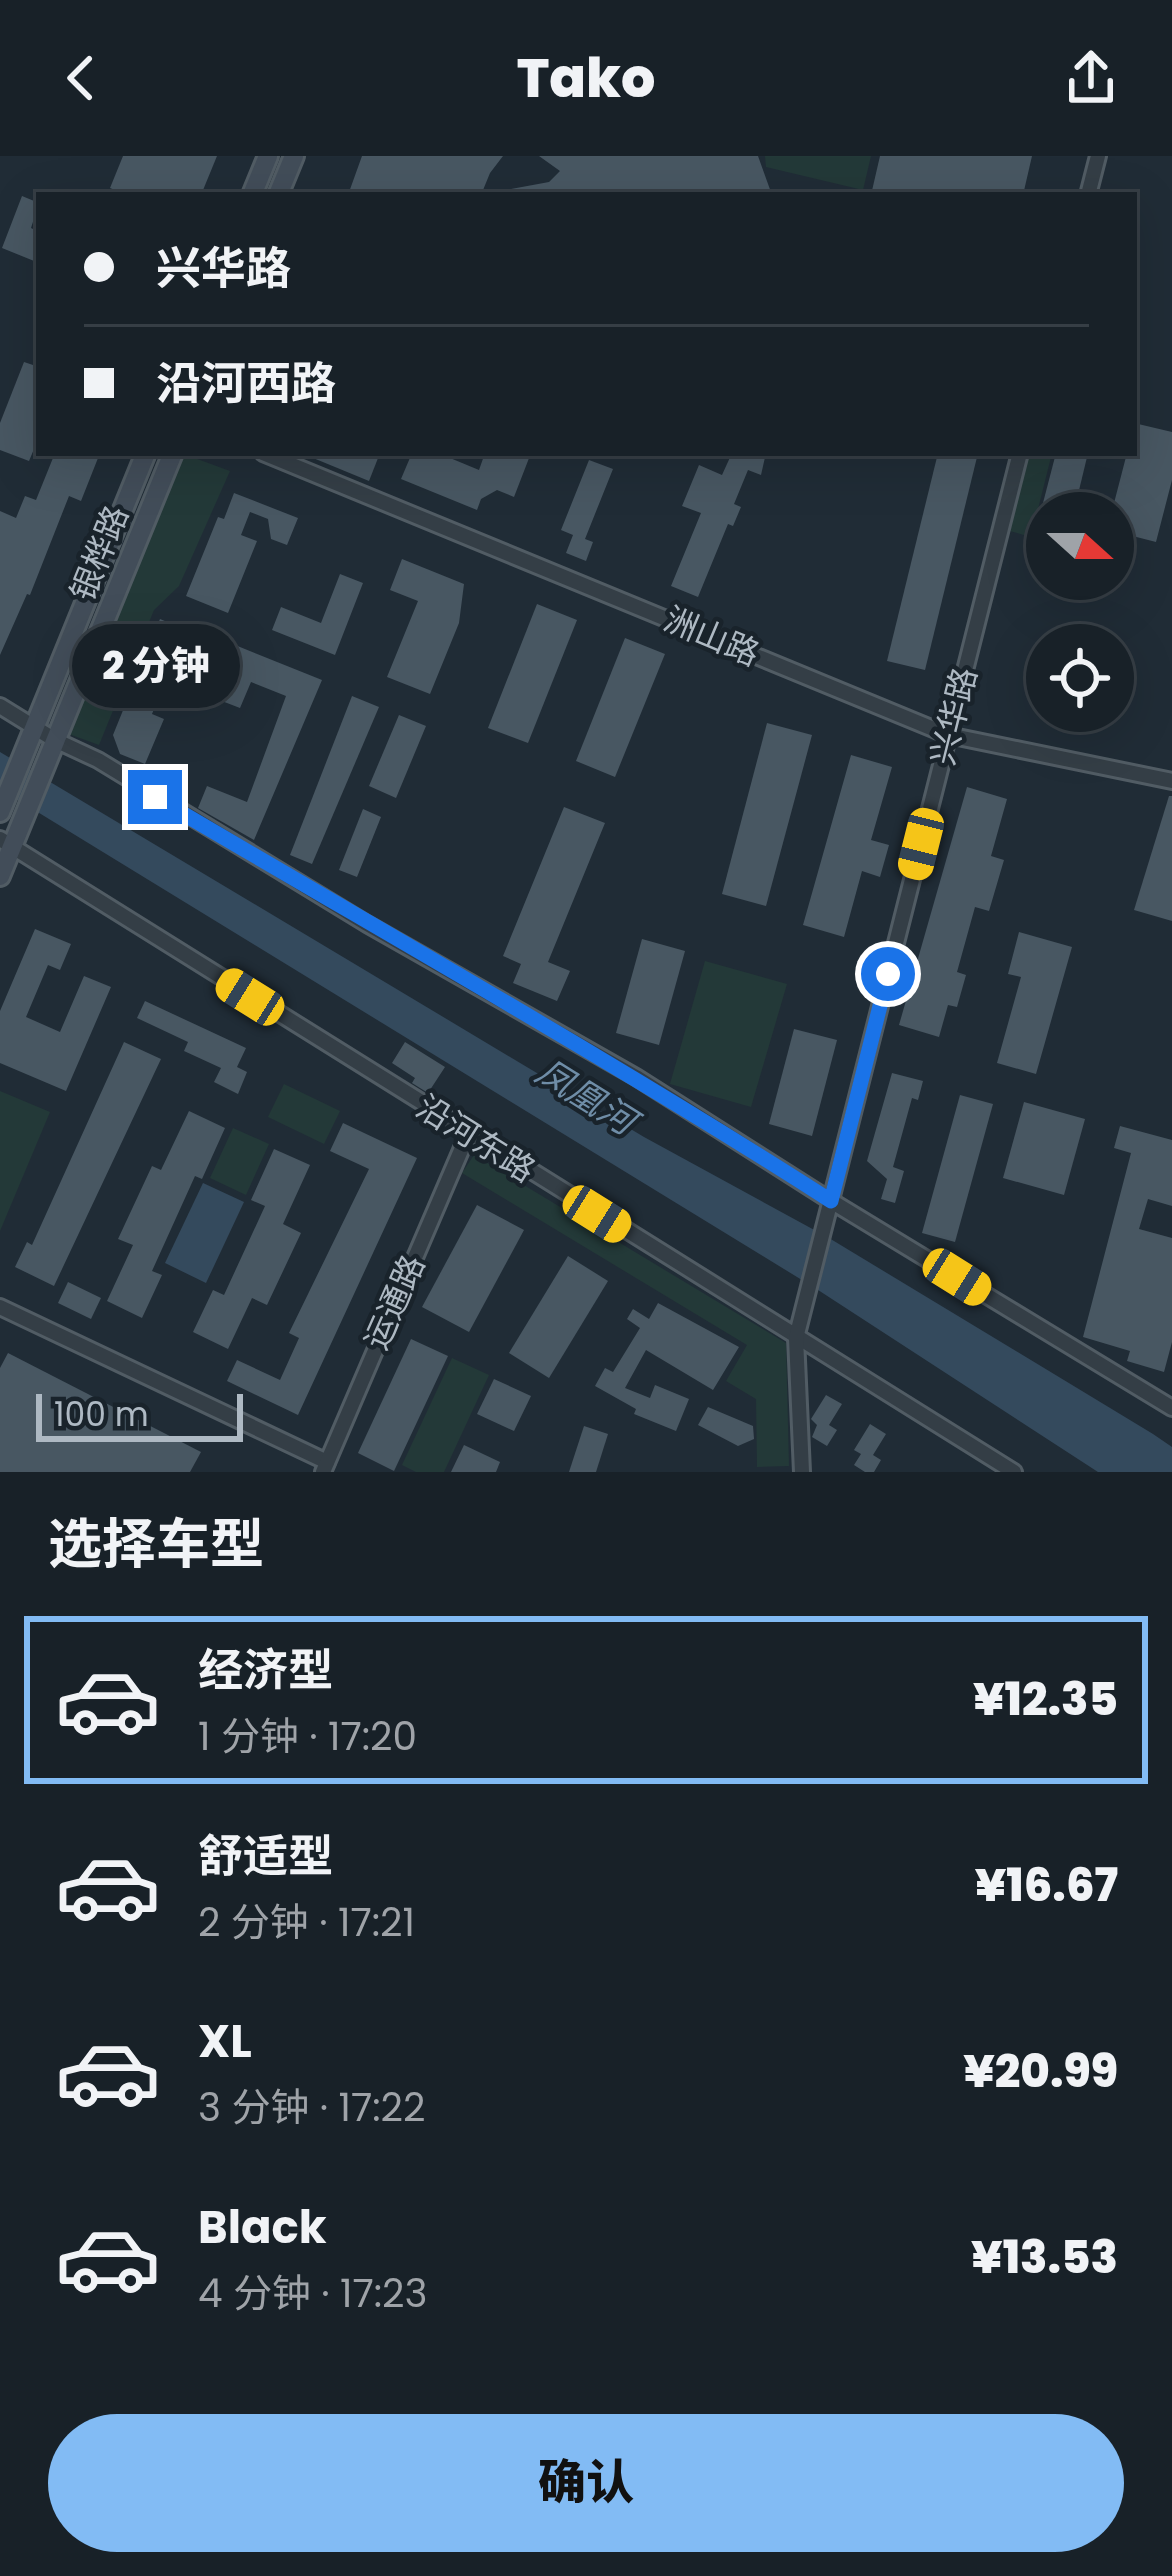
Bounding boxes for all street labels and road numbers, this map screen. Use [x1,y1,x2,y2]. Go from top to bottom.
street label: 银桦路 [59,498,140,608]
street label: 洲山路 [657,595,767,677]
street label: 兴华路 [919,662,988,770]
street label: 沿河东路 [407,1084,544,1193]
street label: 运通路 [353,1247,436,1357]

